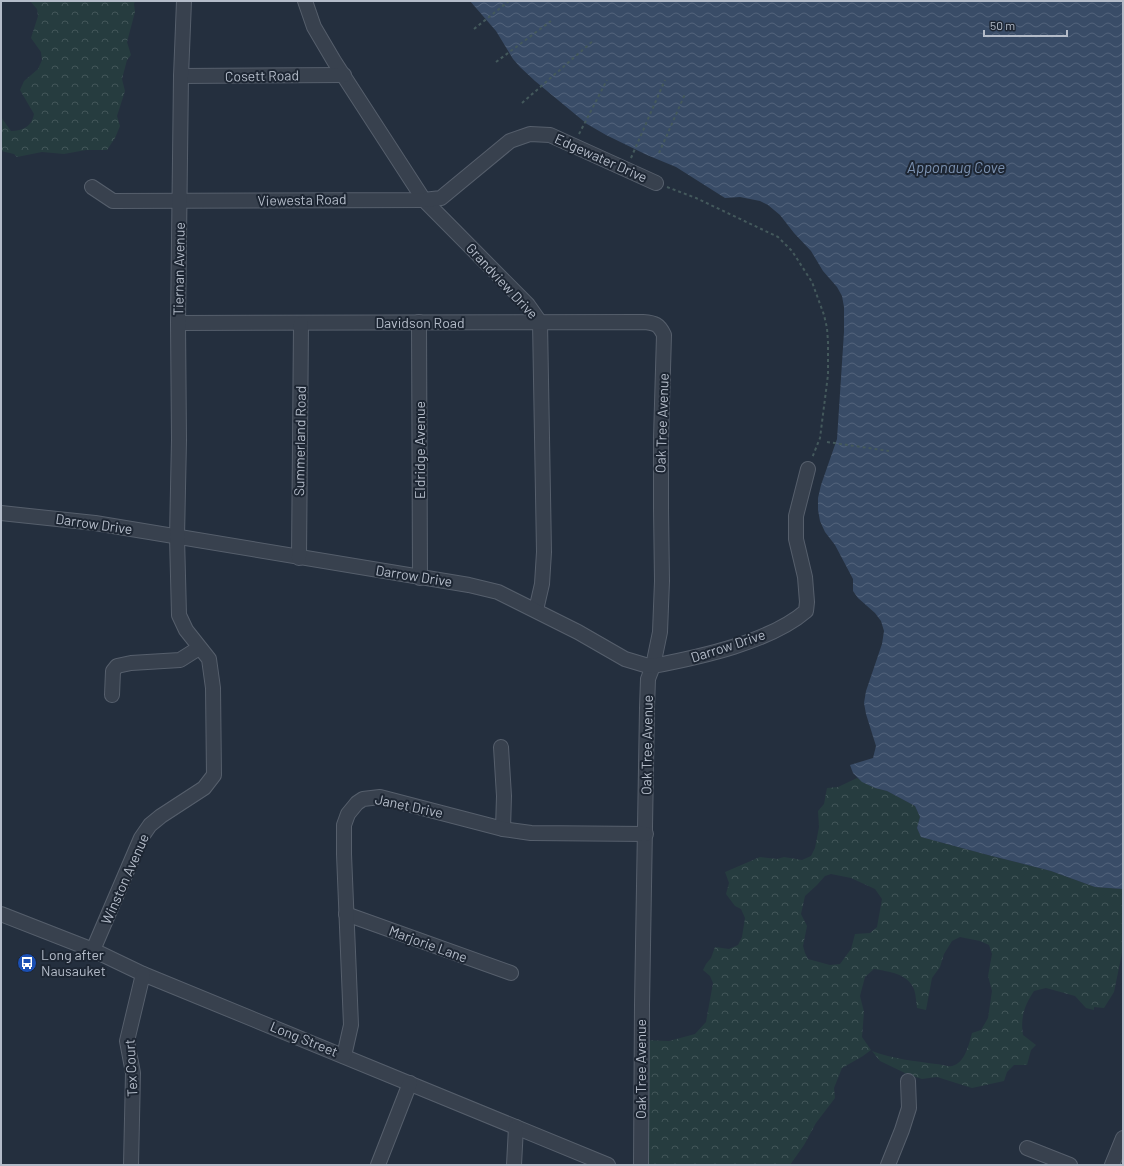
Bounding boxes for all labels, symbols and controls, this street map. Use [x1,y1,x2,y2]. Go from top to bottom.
scale bar [984,12,1067,38]
text: 50 m [990,18,1015,32]
street label: Cosett Road [225,66,299,85]
street label: Edgewater Drive [552,130,650,186]
water label: Apponaug Cove [907,158,1005,176]
street label: Viewesta Road [257,190,347,209]
street label: Tiernan Avenue [169,222,188,316]
street label: Grandview Drive [463,239,542,322]
street label: Davidson Road [375,314,465,331]
street label: Oak Tree Avenue [651,373,672,473]
street label: Summerland Road [290,386,309,496]
street label: Eldridge Avenue [411,401,428,499]
street label: Darrow Drive [55,510,134,537]
street label: Darrow Drive [375,561,454,590]
street label: Darrow Drive [688,625,767,666]
street label: Oak Tree Avenue [637,695,656,795]
street label: Janet Drive [374,790,445,821]
street label: Winston Avenue [97,831,152,927]
street label: Marjorie Lane [387,921,470,966]
place label: Long after Nausauket [41,946,106,979]
bus stop icon: Long after Nausauket [16,952,38,974]
street label: Long Street [268,1017,341,1060]
street label: Oak Tree Avenue [632,1019,649,1119]
street label: Tex Court [121,1039,141,1097]

